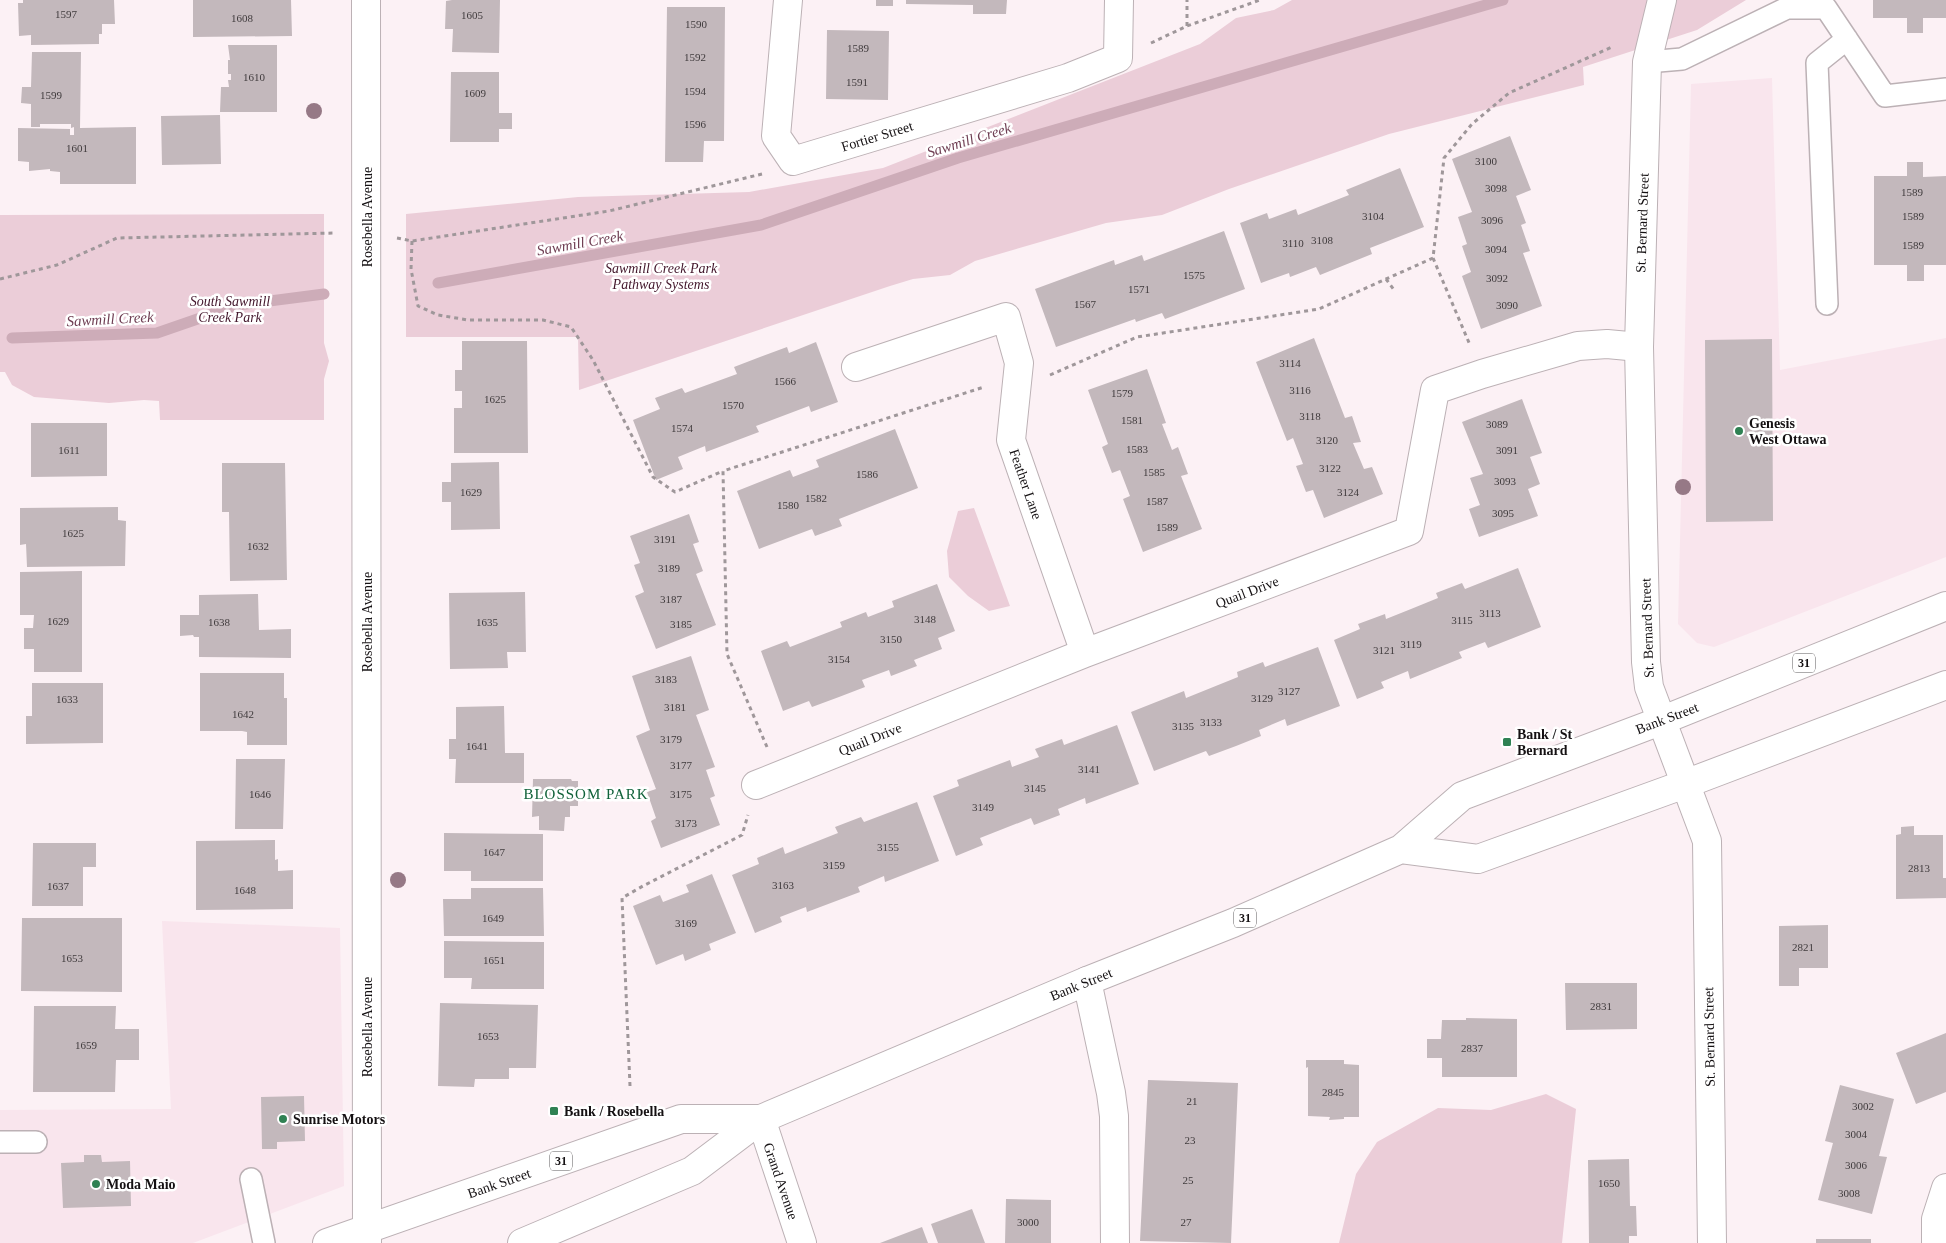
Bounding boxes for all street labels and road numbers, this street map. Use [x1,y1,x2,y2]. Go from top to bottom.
street label: Fortier Street [839,118,915,155]
street label: Rosebella Avenue [360,167,375,267]
street label: St. Bernard Street [1633,173,1652,273]
street label: Feather Lane [1006,447,1045,521]
street label: Rosebella Avenue [360,572,375,672]
street label: Quail Drive [1213,574,1281,611]
street label: St. Bernard Street [1638,578,1657,678]
road number: 31 [1793,654,1815,672]
street label: Bank Street [1634,700,1701,737]
street label: Quail Drive [837,720,904,759]
road number: 31 [1234,908,1256,928]
street label: Bank Street [1048,965,1115,1004]
street label: Rosebella Avenue [360,977,375,1077]
street label: St. Bernard Street [1701,987,1718,1087]
street label: Grand Avenue [760,1141,801,1222]
road number: 31 [550,1152,572,1170]
street label: Bank Street [466,1166,533,1201]

